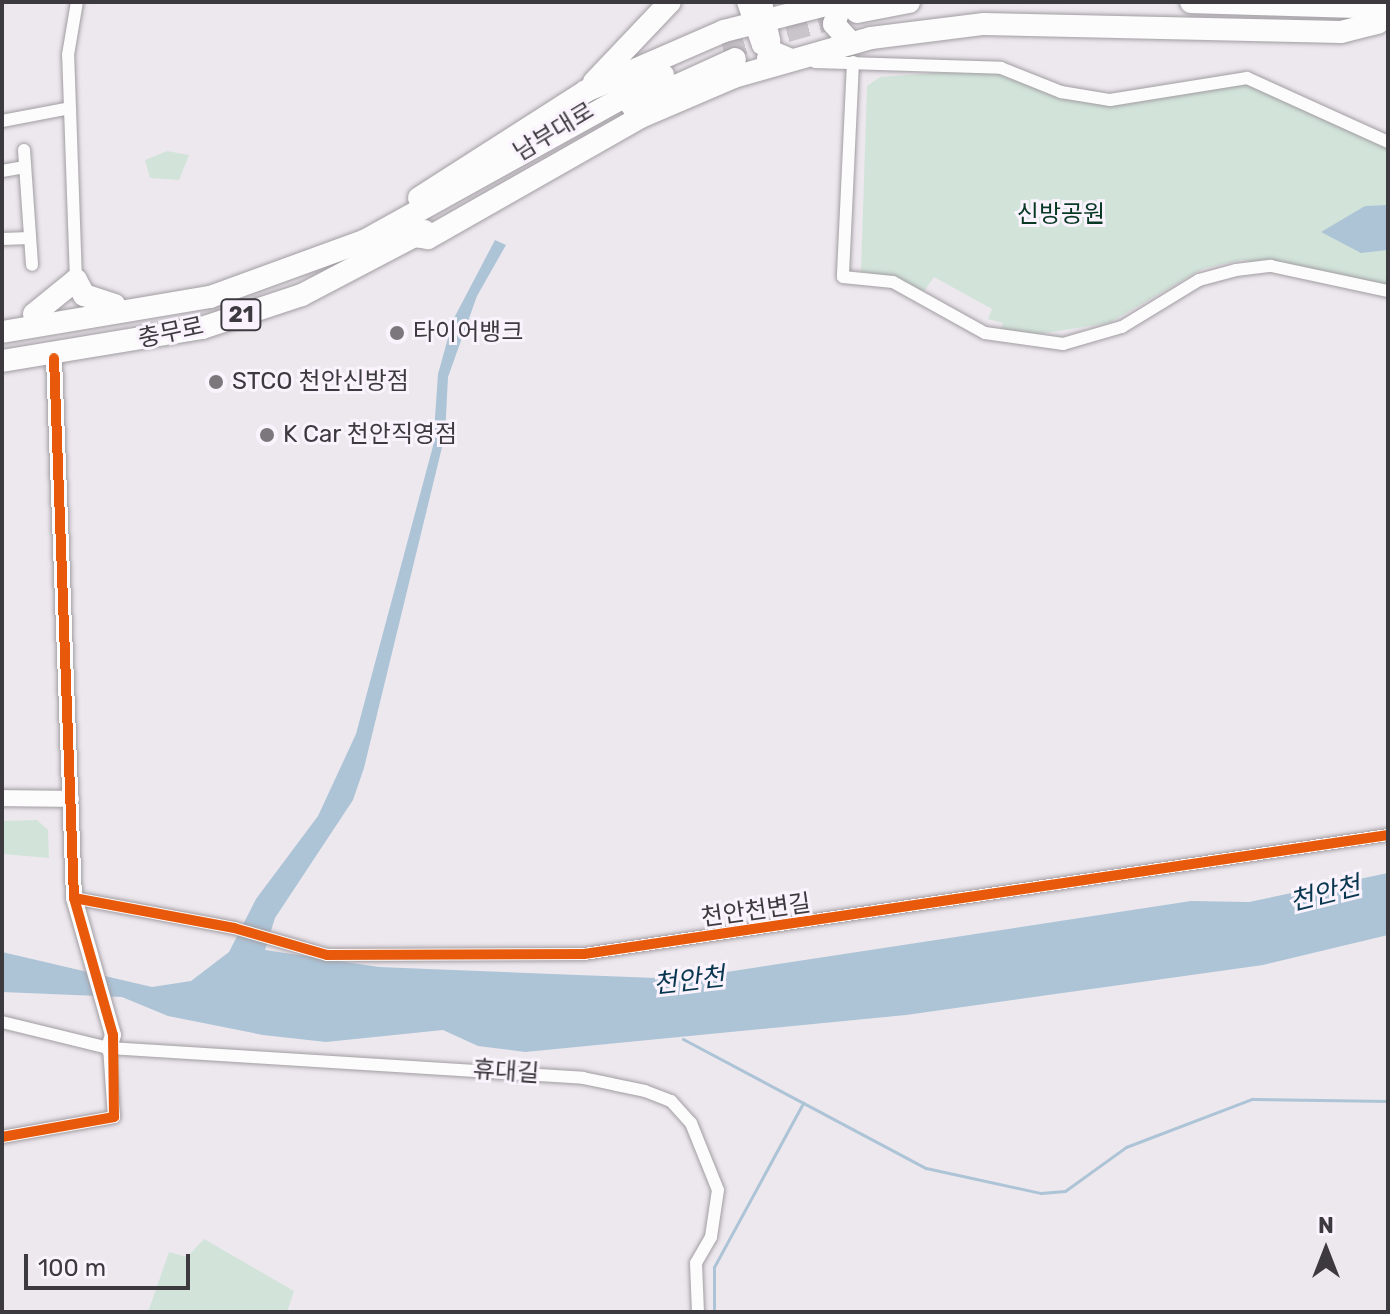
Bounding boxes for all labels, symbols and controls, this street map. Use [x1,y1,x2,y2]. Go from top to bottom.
street label: 남부대로 [509,97,599,167]
park label: 신방공원 [1017,201,1105,229]
road number: 21 [219,297,263,333]
street label: 충무로 [136,312,206,354]
place label: 타이어뱅크 [413,319,523,347]
marker: 타이어뱅크 [388,324,406,342]
place label: STCO 천안신방점 [232,368,409,396]
marker: STCO 천안신방점 [207,373,225,391]
place label: K Car 천안직영점 [283,421,458,449]
marker: K Car 천안직영점 [258,426,276,444]
water label: 천안천 [1286,870,1364,918]
street label: 천안천변길 [699,889,813,933]
water label: 천안천 [651,961,727,1001]
street label: 휴대길 [472,1055,540,1089]
north arrow [1286,1210,1366,1290]
text: N [1318,1212,1334,1239]
scale bar [28,1238,194,1288]
text: 100 m [38,1254,106,1282]

